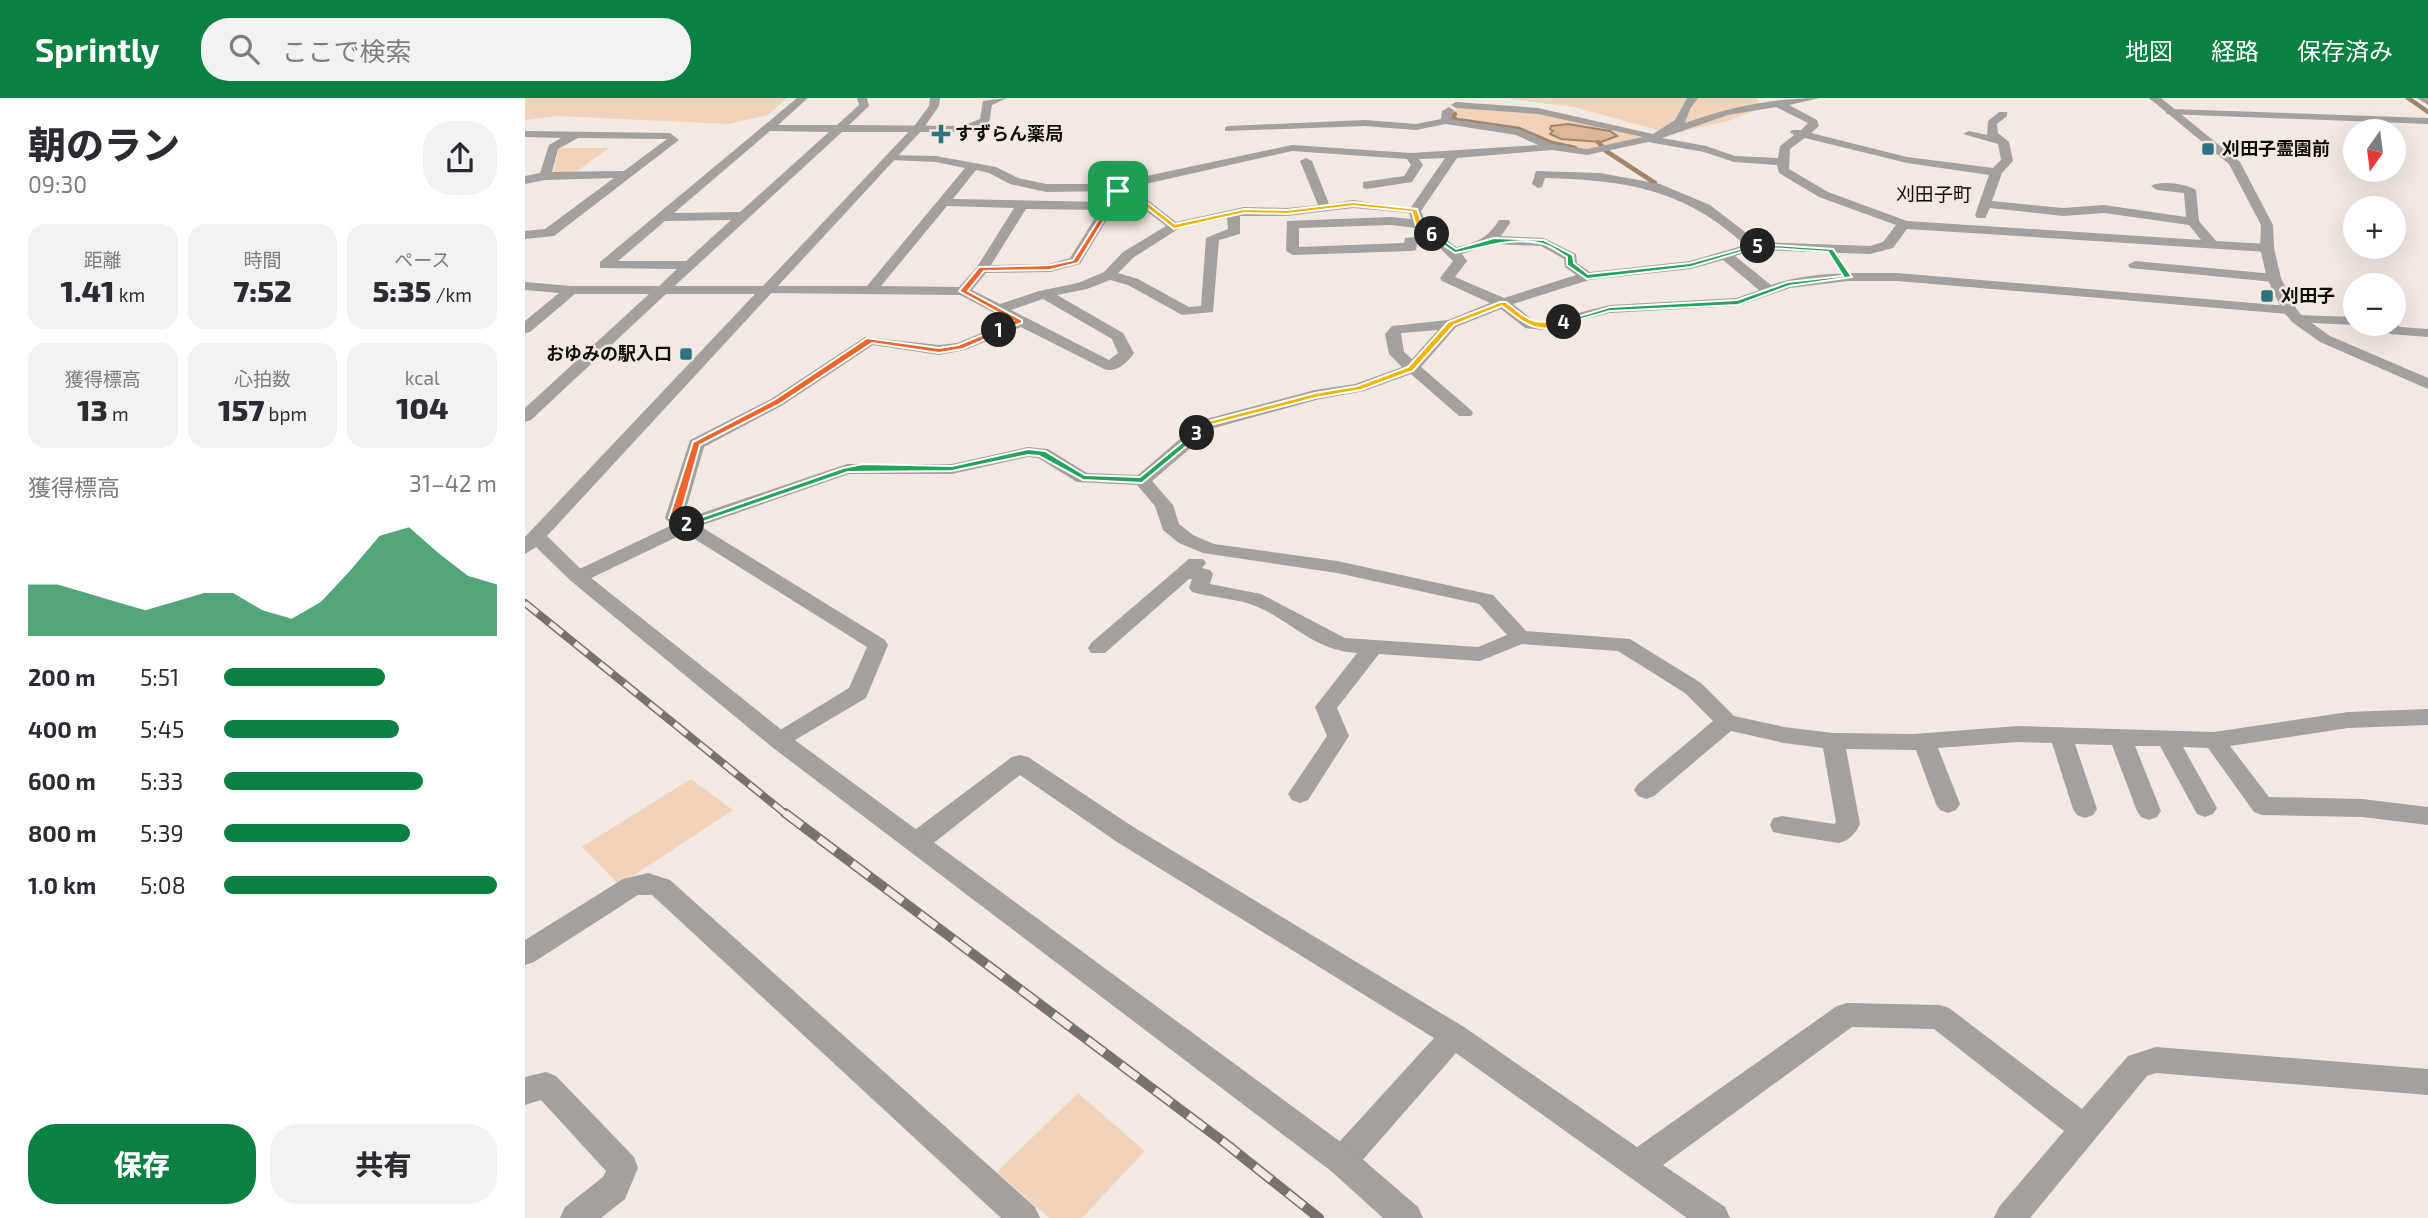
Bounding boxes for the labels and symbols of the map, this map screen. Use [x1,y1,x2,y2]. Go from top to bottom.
north arrow [2343,119,2406,182]
place label: すずらん薬局 [955,122,1063,144]
marker: すずらん薬局 [933,126,949,142]
place label: 刈田子霊園前 [2222,137,2330,159]
marker: 刈田子霊園前 [2200,141,2216,157]
pin [1088,161,1148,221]
district label: 刈田子町 [1896,182,1972,205]
pin: 6 [1415,216,1450,252]
pin: 5 [1741,228,1775,264]
place label: 刈田子 [2281,284,2335,306]
marker: 刈田子 [2259,288,2275,304]
pin: 4 [1546,304,1581,340]
pin: 1 [981,313,1016,348]
place label: おゆみの駅入口 [546,342,672,364]
marker: おゆみの駅入口 [678,346,694,362]
pin: 3 [1179,416,1215,450]
pin: 2 [669,506,705,542]

